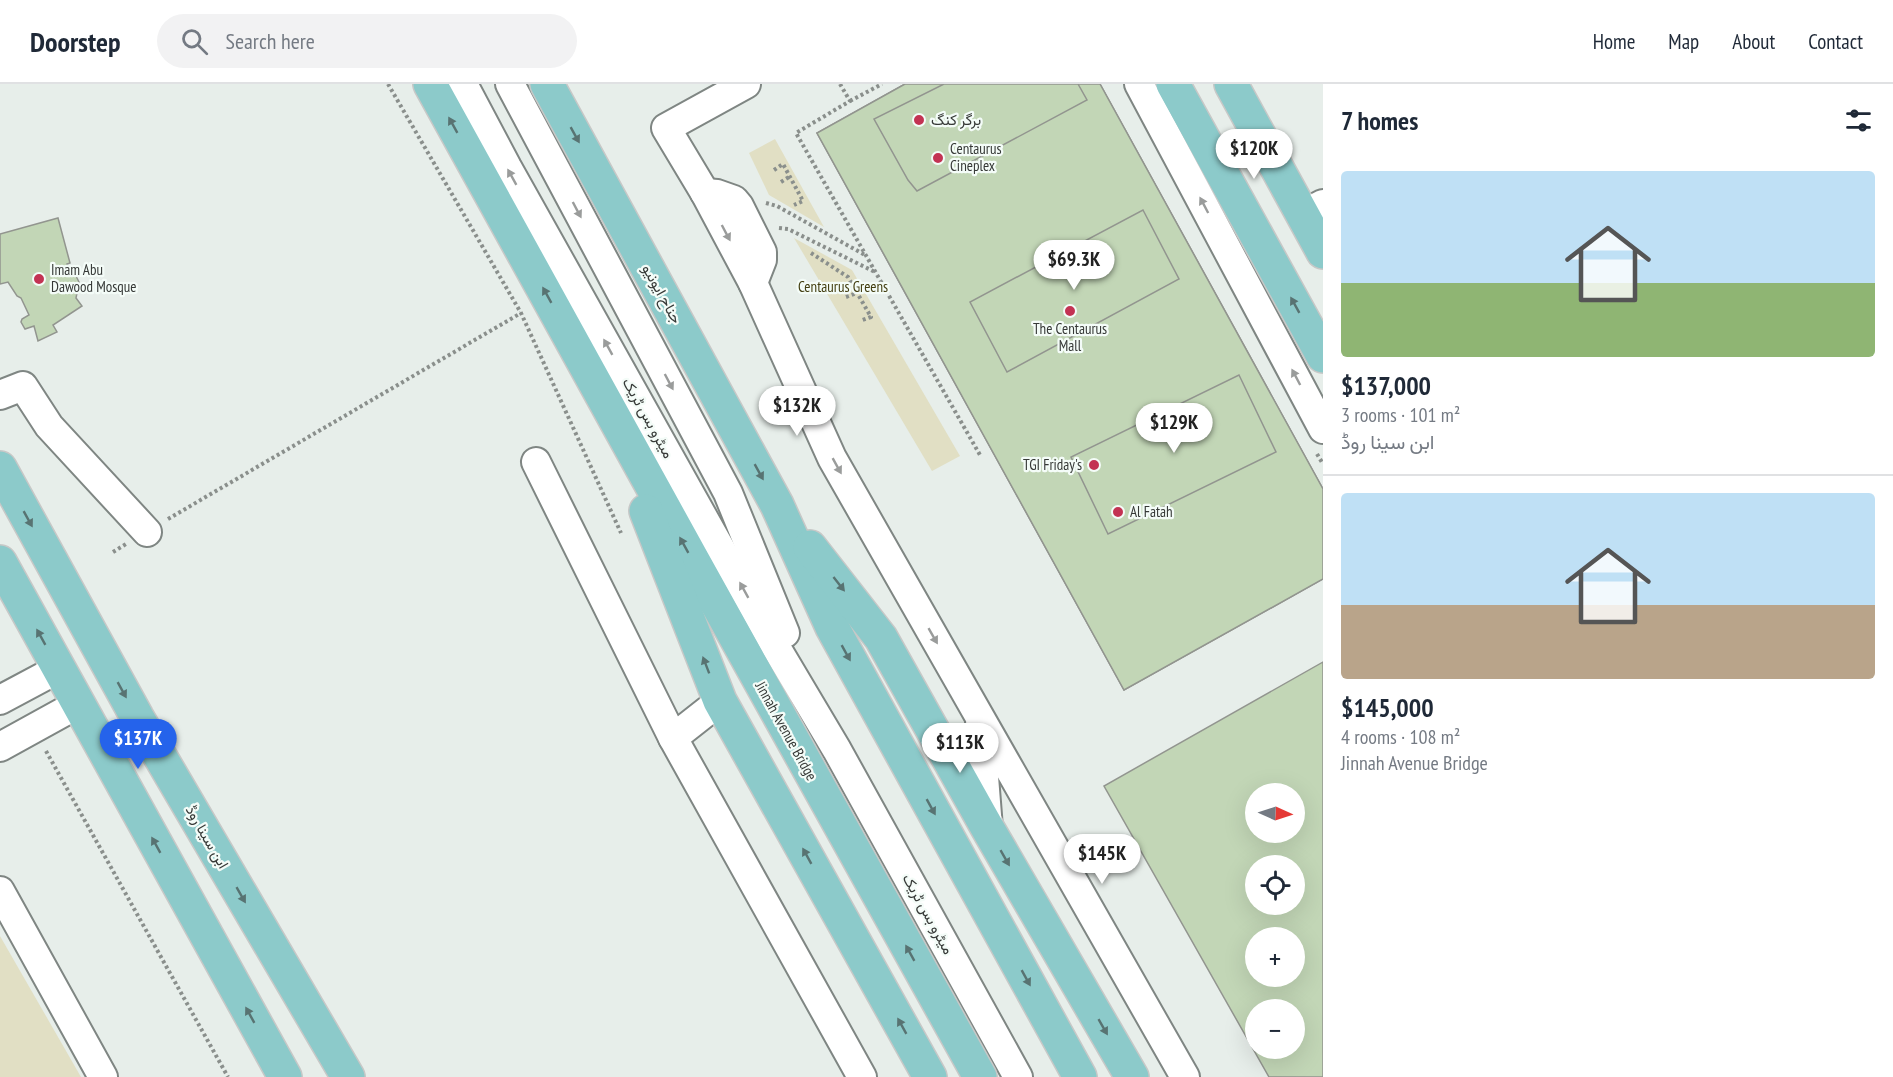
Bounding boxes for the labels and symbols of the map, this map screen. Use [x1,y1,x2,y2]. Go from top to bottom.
place label: برگر کنگ [931,110,981,129]
marker: برگر کنگ [912,113,926,127]
one-way arrow [447,117,458,133]
one-way arrow [570,127,580,144]
pin: $120K [1212,129,1296,180]
place label: Centaurus Cineplex [950,139,1002,175]
marker: Centaurus Cineplex [931,151,945,165]
one-way arrow [507,169,518,185]
one-way arrow [1199,196,1209,213]
one-way arrow [573,201,582,218]
one-way arrow [721,225,731,242]
pin: $69.3K [1025,240,1123,291]
place label: Imam Abu Dawood Mosque [51,260,137,296]
street label: جناح ایونیو [637,261,687,328]
marker: Imam Abu Dawood Mosque [32,272,46,286]
park label: Centaurus Greens [798,277,888,296]
one-way arrow [542,287,553,303]
one-way arrow [1290,296,1300,313]
marker: The Centaurus Mall [1063,304,1077,318]
place label: The Centaurus Mall [1033,319,1107,355]
one-way arrow [603,338,613,355]
one-way arrow [1291,368,1301,385]
street label: میٹرو بس ٹریک [618,374,678,462]
one-way arrow [664,374,674,391]
pin: $132K [755,386,839,437]
pin: $129K [1132,403,1216,454]
place label: TGI Friday's [1023,455,1082,474]
one-way arrow [832,458,842,475]
marker: TGI Friday's [1087,458,1101,472]
one-way arrow [754,464,764,481]
place label: Al Fatah [1130,502,1173,521]
marker: Al Fatah [1111,505,1125,519]
one-way arrow [23,511,33,528]
one-way arrow [679,536,689,553]
one-way arrow [832,576,845,592]
one-way arrow [739,582,749,599]
one-way arrow [928,627,938,644]
one-way arrow [36,629,46,646]
one-way arrow [841,645,851,662]
one-way arrow [701,656,710,674]
street label: Jinnah Avenue Bridge [751,677,821,784]
one-way arrow [117,682,127,699]
pin: $137K [96,719,180,770]
pin: $113K [918,723,1002,774]
north arrow [1245,783,1305,843]
one-way arrow [926,799,936,816]
street label: ابن سینا روڈ [181,802,233,872]
pin: $145K [1060,834,1144,885]
one-way arrow [151,836,161,853]
one-way arrow [802,847,812,864]
one-way arrow [1000,850,1010,867]
street label: میٹرو بس ٹریک [898,870,958,958]
one-way arrow [236,887,246,904]
one-way arrow [905,944,915,961]
one-way arrow [1020,970,1031,986]
one-way arrow [245,1006,255,1023]
one-way arrow [897,1017,907,1034]
one-way arrow [1097,1019,1108,1035]

